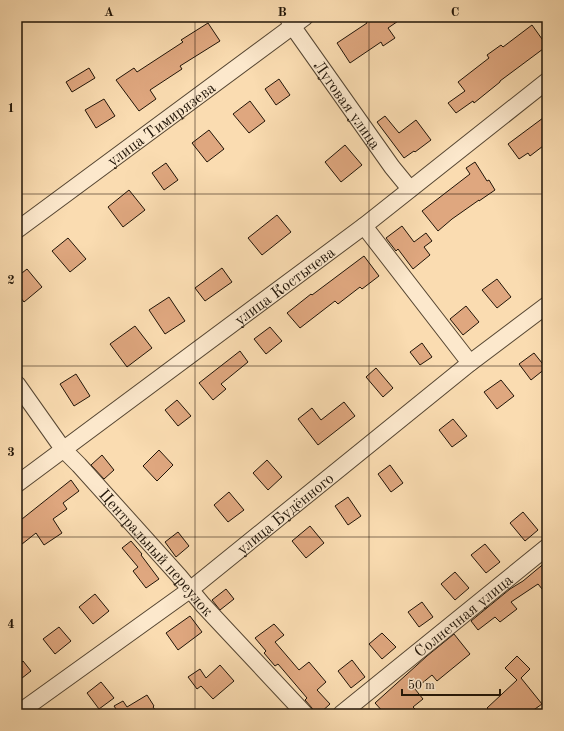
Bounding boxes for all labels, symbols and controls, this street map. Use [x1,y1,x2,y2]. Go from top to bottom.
text: A [104,6,114,19]
text: B [277,6,287,19]
text: C [451,6,459,19]
street label: Луговая улица [309,58,383,153]
street label: улица Тимирязева [105,80,219,170]
text: 1 [7,102,15,115]
street label: улица Костычева [232,245,339,329]
text: 2 [7,274,15,287]
text: 3 [7,446,15,459]
street label: улица Будённого [235,471,338,558]
street label: Центральный переулок [95,487,215,620]
street label: Солнечная улица [412,572,516,661]
text: 4 [7,618,15,631]
scale bar [402,671,500,697]
text: 50 m [408,679,435,692]

